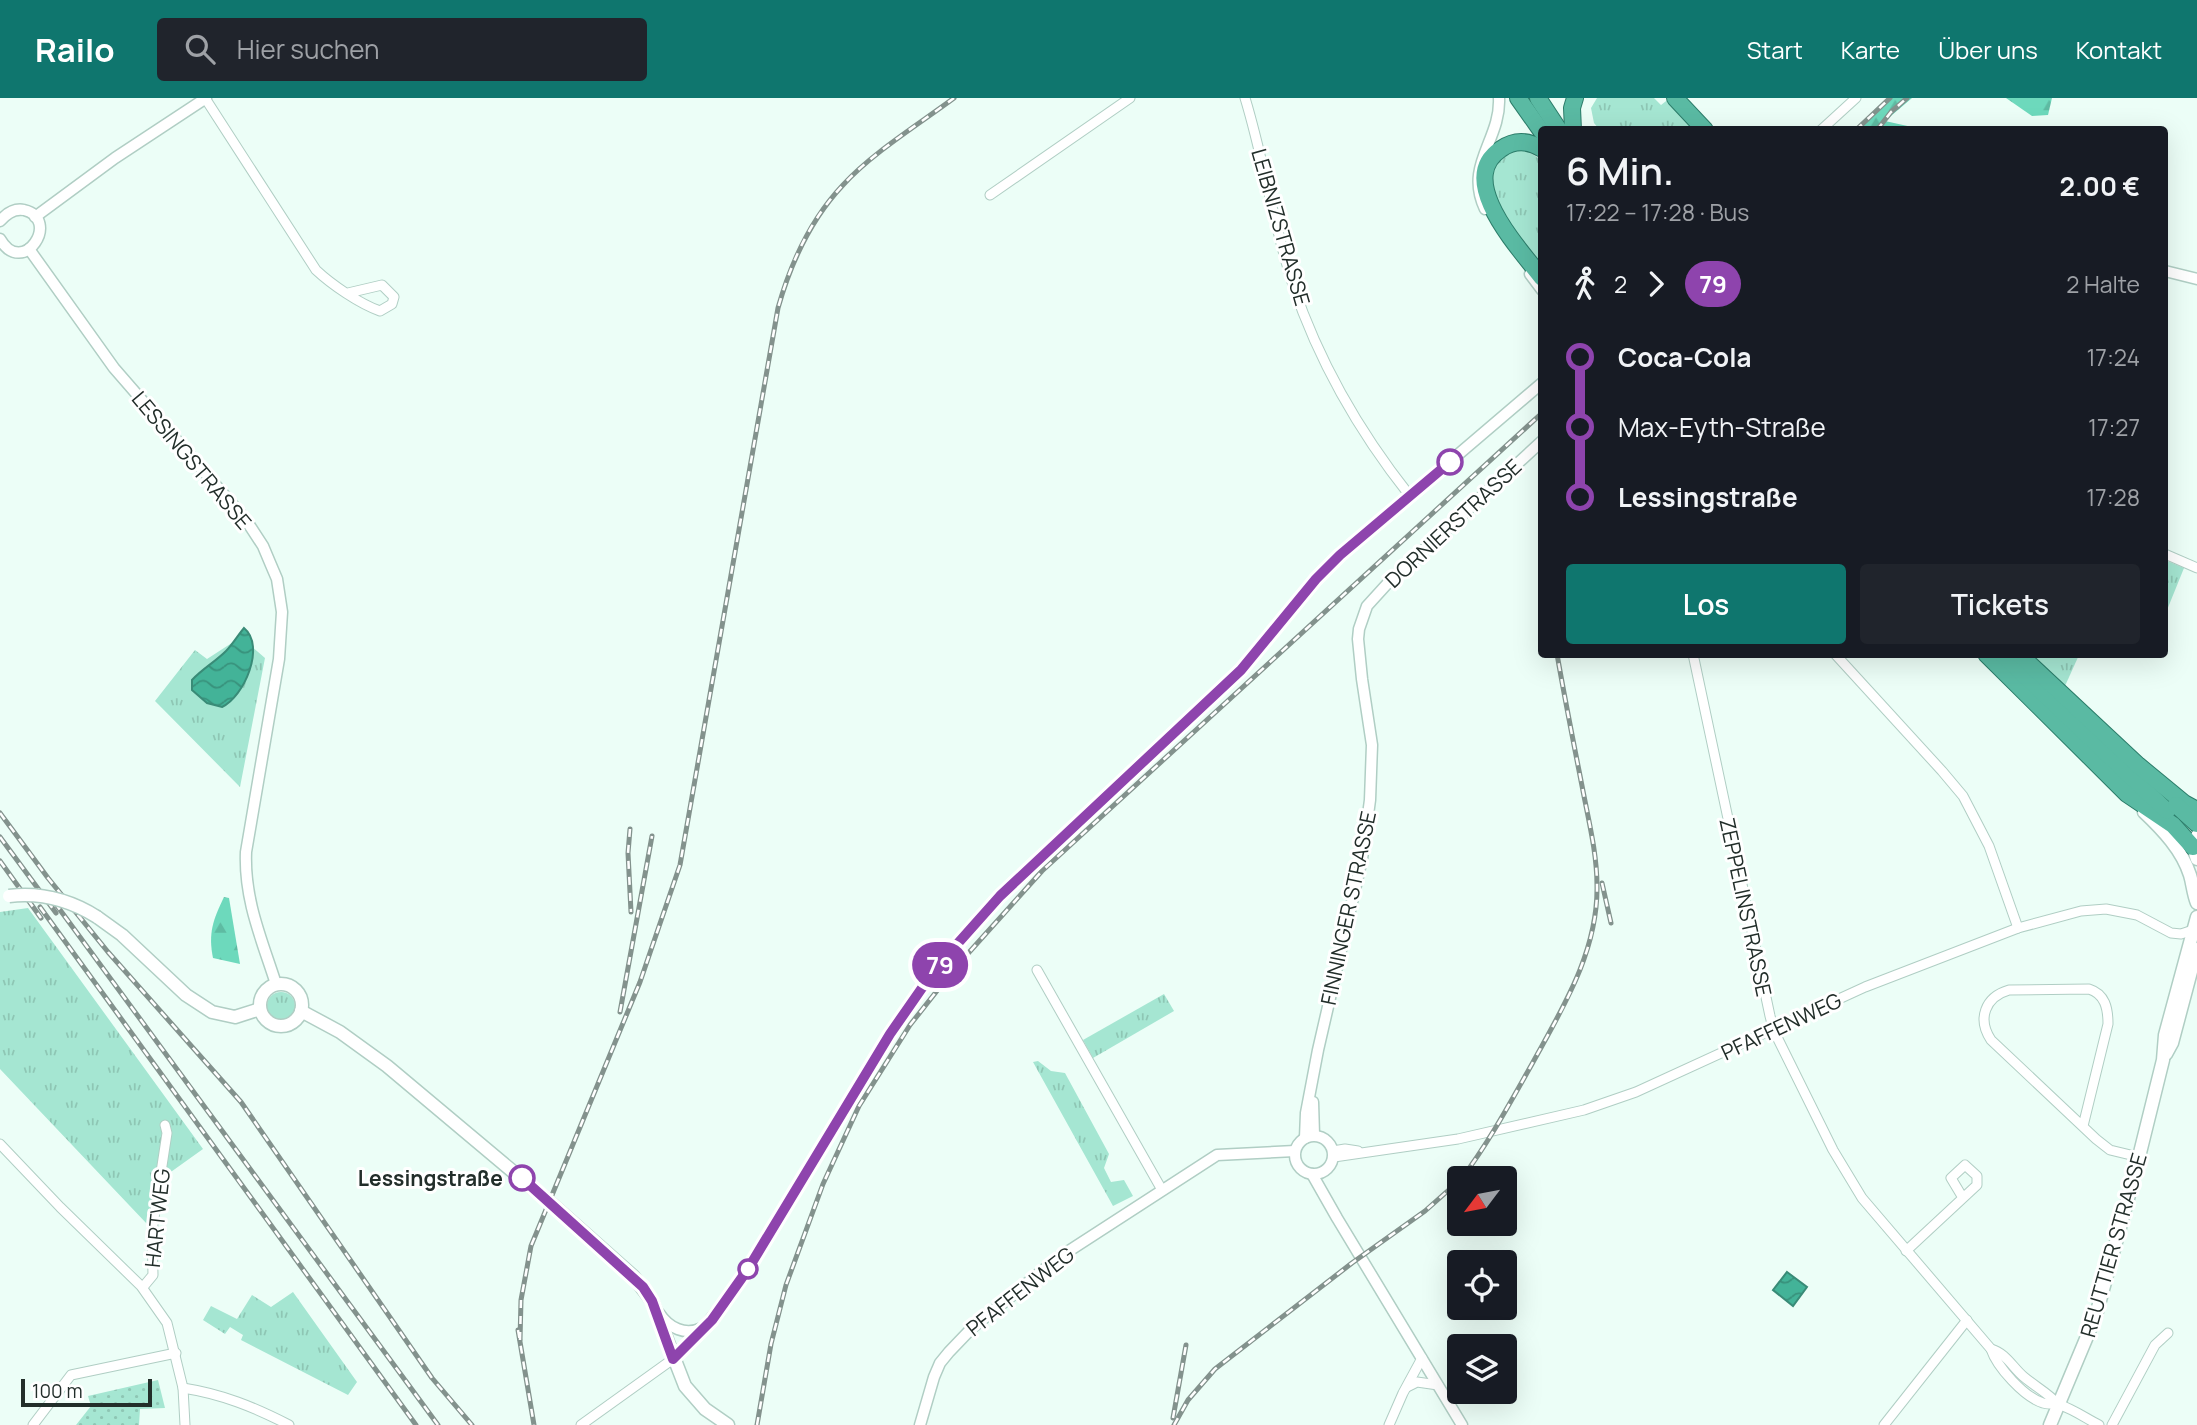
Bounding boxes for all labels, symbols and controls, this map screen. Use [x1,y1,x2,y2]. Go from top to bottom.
search box [157,18,647,81]
text: Railo [35,27,115,72]
icon: search [181,30,219,68]
text: Hier suchen [237,31,380,67]
text: Start [1747,33,1803,66]
text: Karte [1841,33,1900,66]
text: Über uns [1938,33,2038,66]
text: Kontakt [2076,33,2162,66]
text: 6 Min. [1566,144,1674,196]
street label: LEIBNIZSTRASSE [1245,145,1317,309]
text: 2.00 € [2059,168,2140,204]
text: 17:22 – 17:28 · Bus [1566,196,1749,228]
icon: walk [1566,265,1604,303]
icon: forward [1637,265,1675,303]
text: 79 [1699,267,1727,300]
text: 2 [1614,268,1627,300]
text: 2 Halte [2066,268,2140,300]
text: Coca-Cola [1618,339,1751,375]
text: 17:24 [2086,341,2140,373]
street label: LESSINGSTRASSE [126,385,258,535]
text: Max-Eyth-Straße [1618,409,1826,445]
text: 17:27 [2088,411,2140,443]
unlabelled marker [1437,449,1463,475]
street label: DORNIERSTRASSE [1379,452,1527,594]
text: Lessingstraße [1618,479,1798,515]
text: 17:28 [2086,481,2140,513]
button: Los [1566,564,1846,644]
button: Tickets [1860,564,2140,644]
street label: FINNINGER STRASSE [1314,808,1382,1008]
street label: ZEPPELINSTRASSE [1713,815,1779,999]
line badge: 79 [908,942,972,988]
text: 79 [926,948,954,981]
street label: PFAFFENWEG [1716,986,1846,1066]
street label: REUTTIER STRASSE [2073,1150,2153,1340]
place label: Lessingstraße [358,1164,503,1192]
marker: Lessingstraße [509,1165,535,1191]
north arrow [1447,1166,1517,1236]
map controls [1447,1166,1517,1404]
street label: HARTWEG [138,1167,176,1269]
street label: PFAFFENWEG [960,1240,1080,1342]
button: locate [1447,1250,1517,1320]
unlabelled marker [738,1259,758,1279]
button: layers [1447,1334,1517,1404]
scale bar [21,1376,152,1408]
text: 100 m [32,1378,83,1404]

